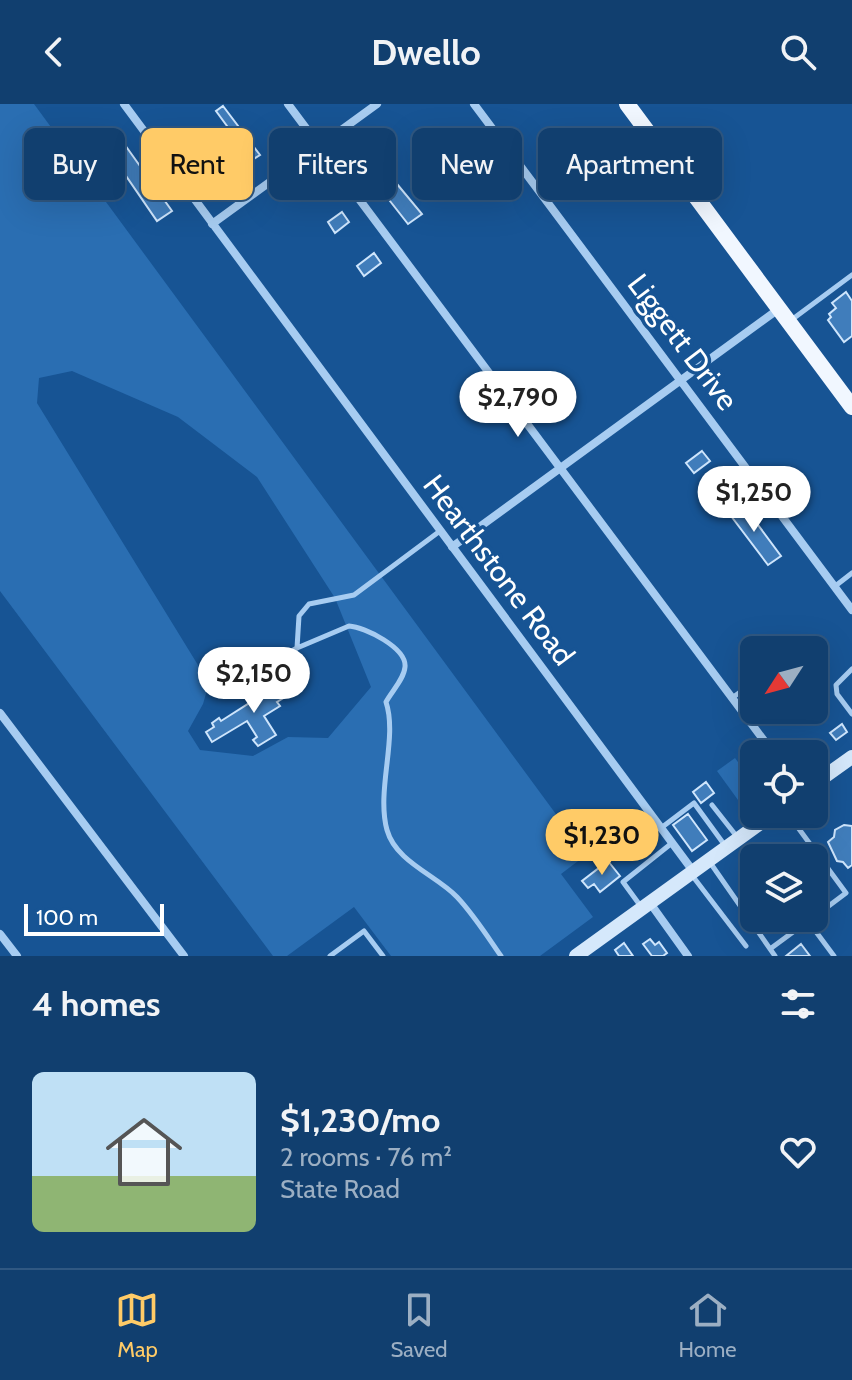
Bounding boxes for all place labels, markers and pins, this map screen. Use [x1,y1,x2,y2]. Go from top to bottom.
pin: $2,790 [453,371,583,439]
pin: $1,250 [689,466,819,534]
pin: $2,150 [189,647,319,715]
pin: $1,230 [537,809,667,877]

